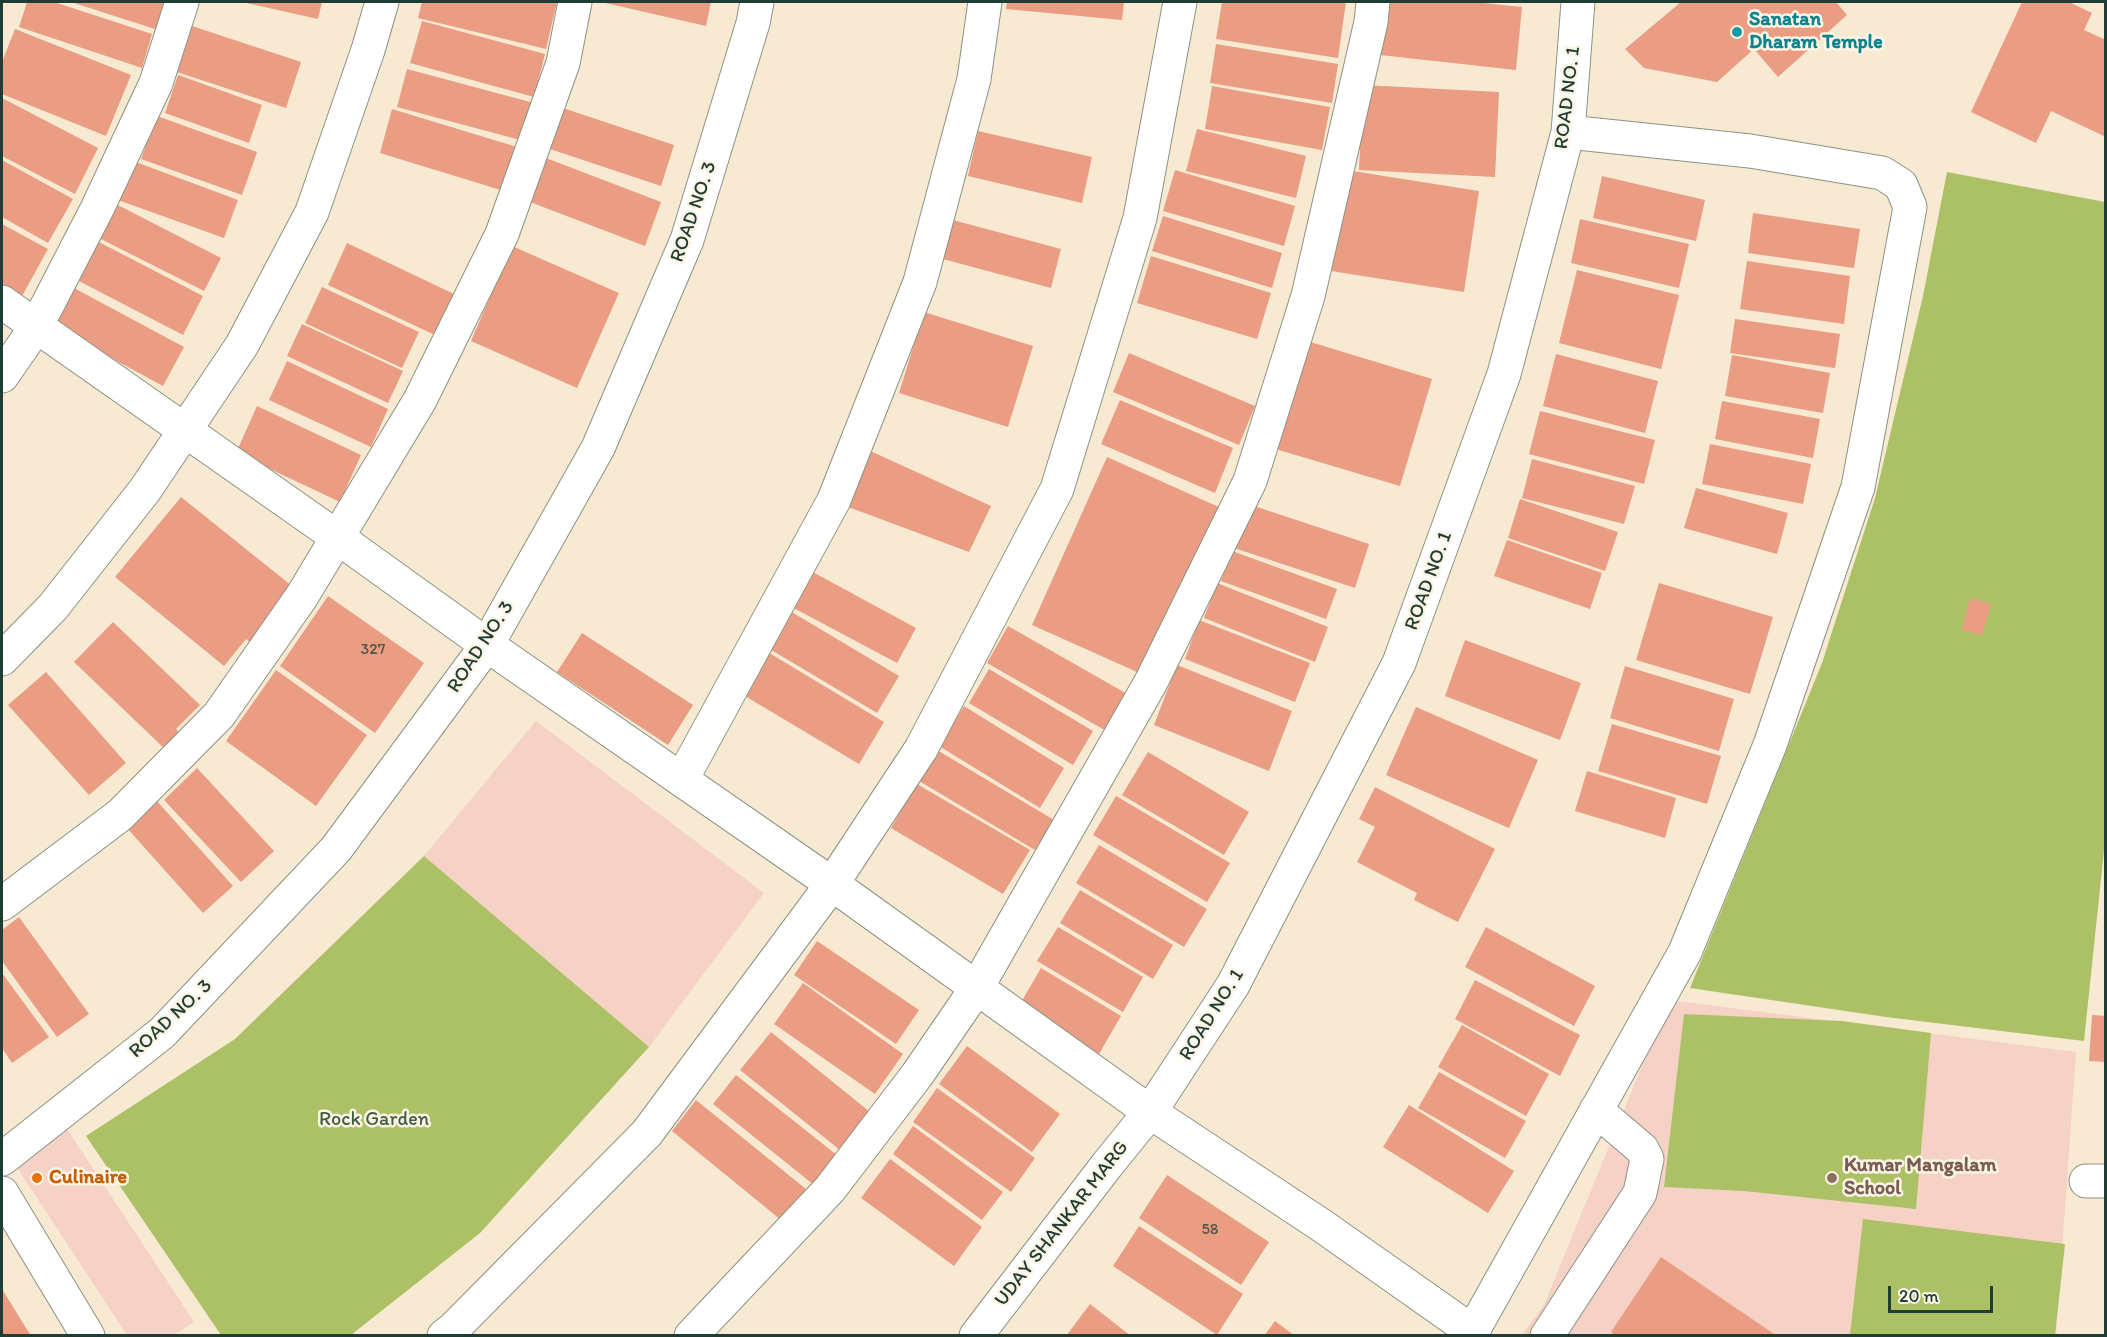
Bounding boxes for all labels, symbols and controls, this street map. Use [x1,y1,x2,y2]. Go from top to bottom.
place label: Sanatan Dharam Temple [1749,8,1883,55]
marker: Sanatan Dharam Temple [1730,25,1744,39]
street label: ROAD NO. 1 [1550,45,1586,151]
street label: ROAD NO. 3 [666,159,722,265]
street label: ROAD NO. 1 [1400,528,1458,634]
street label: ROAD NO. 3 [442,596,520,698]
house number: 327 [360,640,386,660]
street label: ROAD NO. 1 [1174,965,1250,1065]
street label: ROAD NO. 3 [124,974,218,1064]
park label: Rock Garden [319,1108,429,1132]
street label: UDAY SHANKAR MARG [990,1136,1134,1312]
place label: Kumar Mangalam School [1844,1154,1997,1201]
place label: Culinaire [49,1166,127,1190]
marker: Culinaire [30,1171,44,1185]
marker: Kumar Mangalam School [1825,1171,1839,1185]
house number: 58 [1201,1220,1219,1240]
scale bar [1891,1274,1996,1312]
text: 20 m [1899,1285,1939,1307]

